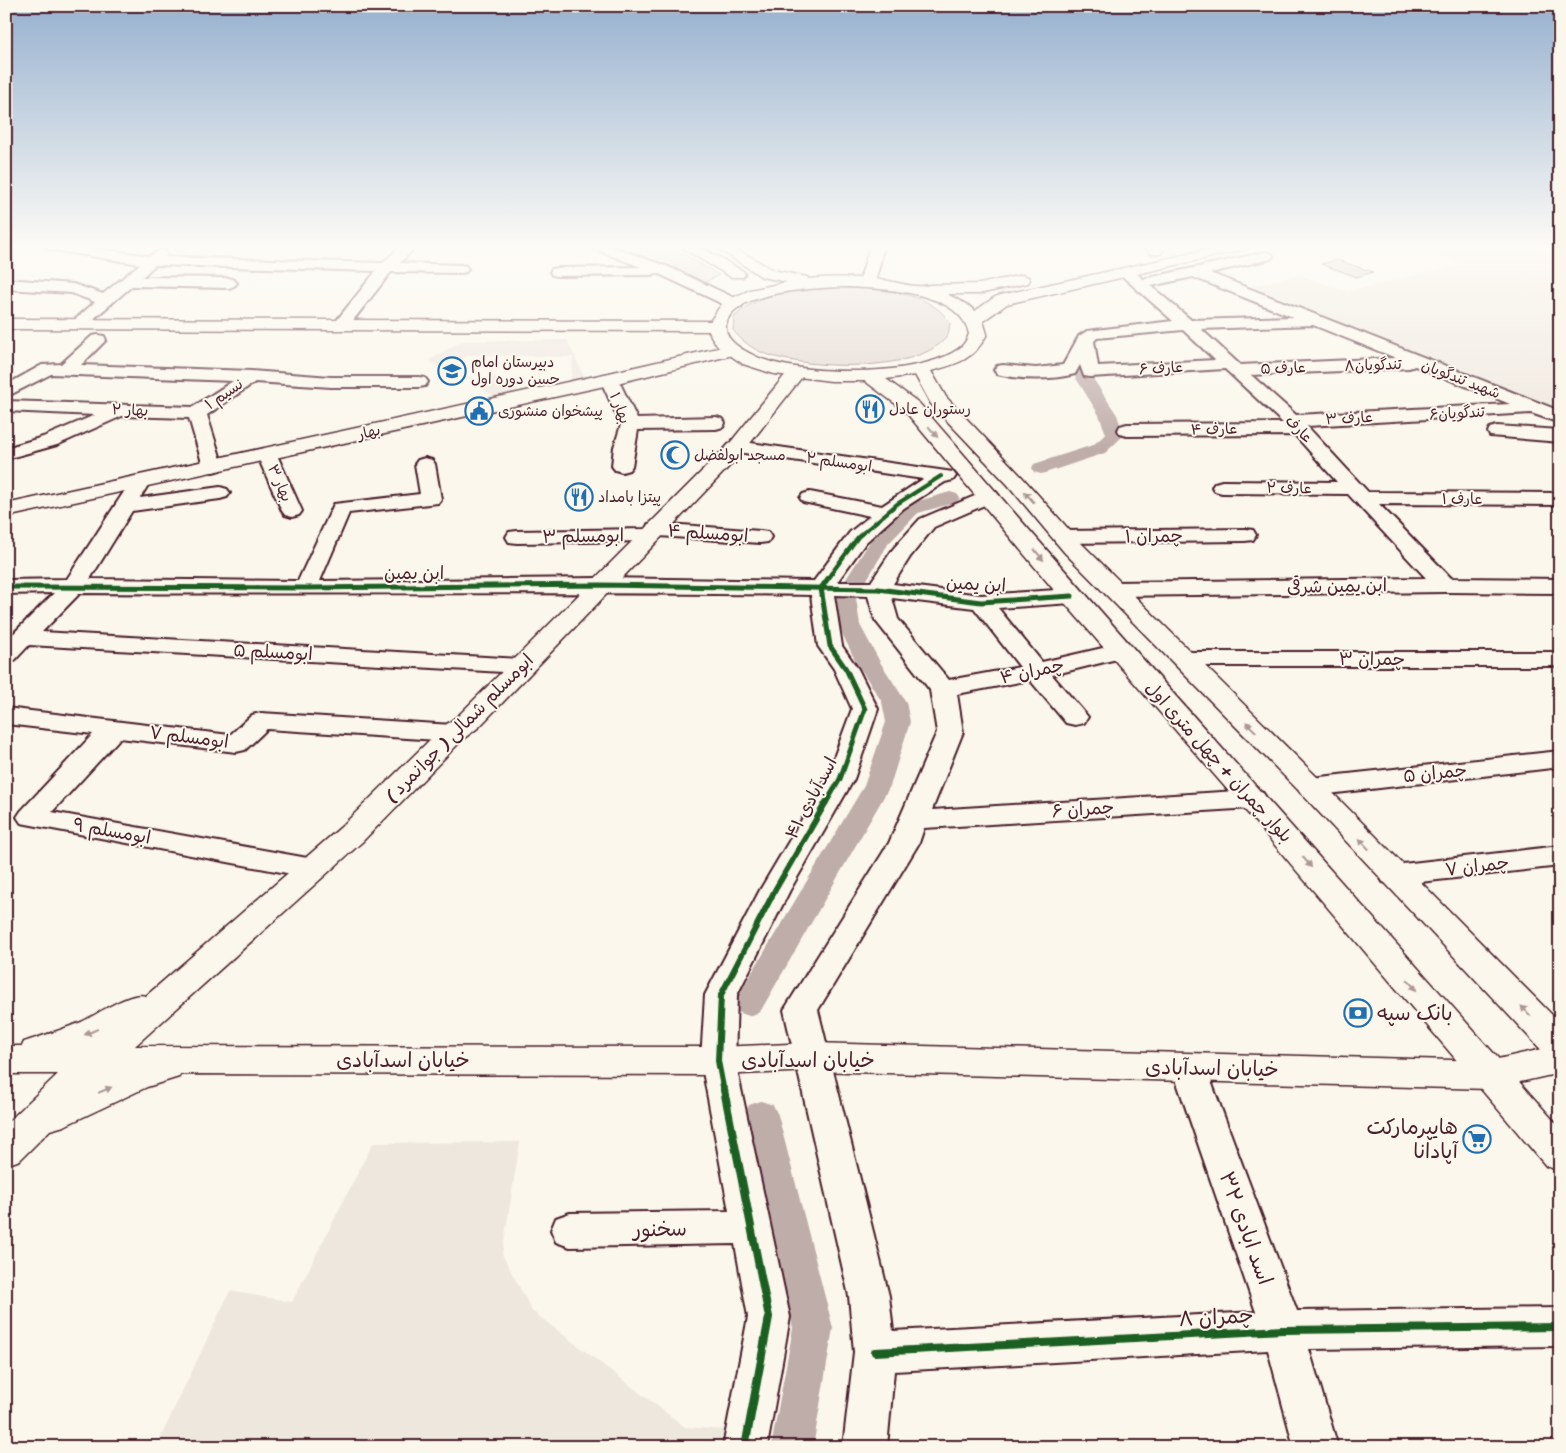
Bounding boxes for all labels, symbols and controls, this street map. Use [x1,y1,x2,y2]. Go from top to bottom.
place label: دبیرستان امام حسن دوره اول [471,349,560,392]
street label: تندگویان۸ [1344,351,1403,379]
street label: شهید تندگویان [1418,352,1504,406]
street label: عارف ۶ [1138,354,1184,382]
street label: عارف ۵ [1260,354,1306,382]
school or university icon: دبیرستان امام حسن دوره اول [437,356,467,386]
street label: نسیم ۱ [199,371,249,417]
street label: بهار ۱ [602,388,638,428]
restaurant icon: رستوران عادل [855,394,885,424]
street label: بهار ۲ [111,396,149,424]
public building icon: پیشخوان منشوری [464,396,494,426]
place label: رستوران عادل [889,396,971,422]
place label: پیشخوان منشوری [498,398,603,424]
street label: تندگویان۶ [1428,399,1486,427]
street label: عارف ۳ [1325,404,1373,432]
street label: عارف [1279,409,1319,449]
street label: عارف ۴ [1191,416,1237,442]
street label: بهار [354,417,383,447]
one-way arrow [927,425,939,437]
mosque icon: مسجد ابولفضل [660,440,690,470]
place label: مسجد ابولفضل [694,442,786,468]
street label: ابومسلم ۲ [804,445,874,479]
street label: بهار ۳ [260,460,300,506]
street label: عارف ۲ [1266,475,1312,501]
restaurant icon: پیتزا بامداد [564,482,594,512]
place label: پیتزا بامداد [598,484,661,510]
street label: عارف ۱ [1442,486,1482,512]
one-way arrow [1023,490,1034,503]
street label: ابومسلم ۴ [667,514,749,552]
street label: ابومسلم ۳ [542,519,624,553]
street label: چمران ۱ [1125,519,1183,553]
one-way arrow [1033,548,1044,561]
street label: ابن یمین [384,557,444,589]
street label: ابن یمین [945,566,1007,602]
street label: ابن یمین شرقی [1287,569,1387,603]
street label: ابومسلم ۵ [232,634,314,670]
street label: چمران ۳ [1339,643,1405,675]
street label: ابومسلم شمالی ( جوانمرد ) [377,646,541,810]
street label: چمران ۴ [997,649,1067,693]
street label: بلوار چمران + چهل متری اول [1137,674,1301,850]
street label: ابومسلم ۷ [147,716,231,758]
one-way arrow [1245,721,1257,733]
street label: اسدآبادی ۴۱ [776,751,846,845]
street label: چمران ۵ [1401,754,1469,792]
street label: چمران ۶ [1051,791,1115,827]
street label: ابومسلم ۹ [71,808,153,854]
one-way arrow [1358,838,1370,850]
street label: چمران ۷ [1443,846,1511,886]
one-way arrow [1301,855,1313,867]
one-way arrow [1407,979,1418,992]
place label: بانک سپه [1377,994,1453,1032]
bank icon: بانک سپه [1343,998,1373,1028]
one-way arrow [1520,1005,1532,1017]
one-way arrow [84,1028,98,1036]
street label: خیابان اسدآبادی [336,1041,470,1079]
street label: خیابان اسدآبادی [741,1041,875,1079]
street label: خیابان اسدآبادی [1145,1048,1279,1088]
one-way arrow [98,1085,112,1093]
place label: هایپرمارکت آپادانا [1367,1108,1459,1170]
supermarket icon: هایپرمارکت آپادانا [1462,1124,1492,1154]
street label: اسد ابادی ۳۲ [1208,1166,1284,1290]
street label: سخنور [631,1210,687,1249]
street label: چمران ۸ [1178,1296,1254,1338]

